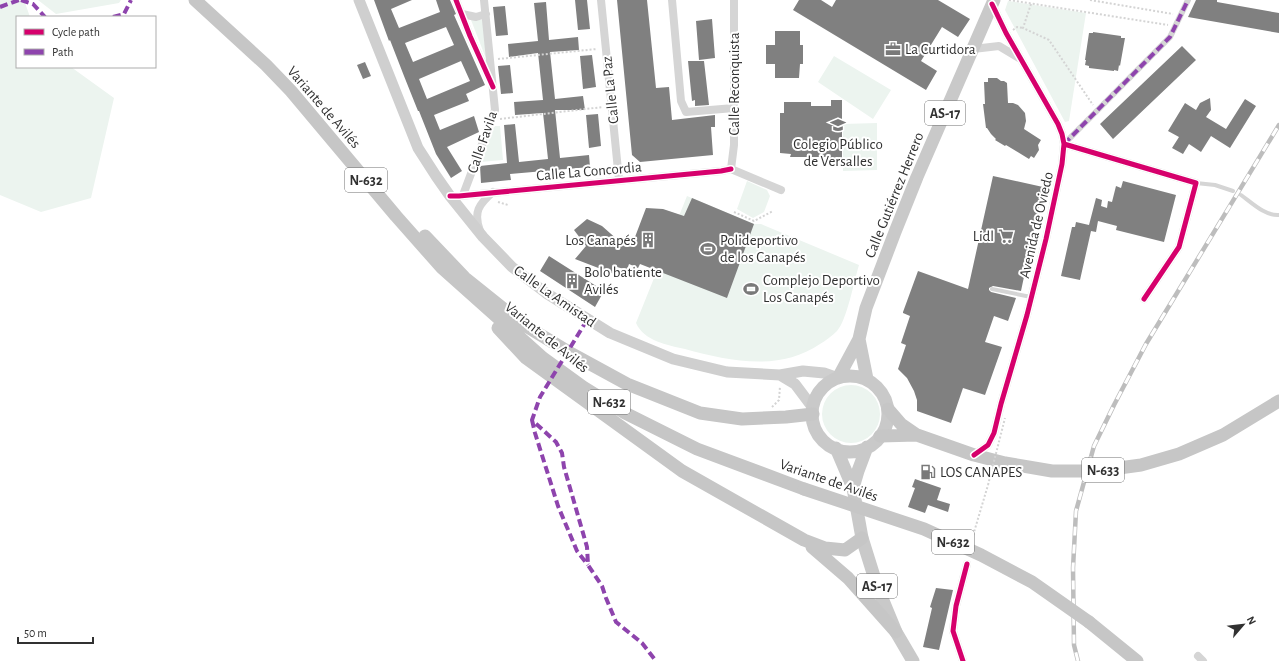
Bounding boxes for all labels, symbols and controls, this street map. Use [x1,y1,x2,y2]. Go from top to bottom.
legend [16,16,156,68]
text: Cycle path [52,26,100,39]
street label: Calle Reconquista [727,32,742,136]
office icon: La Curtidora [884,40,902,58]
place label: La Curtidora [905,42,976,57]
text: Path [52,46,74,58]
street label: Calle La Paz [599,55,621,124]
street label: Variante de Avilés [284,64,363,151]
road number: AS-17 [925,101,965,125]
street label: Calle Favila [465,109,500,175]
school or university icon: Colegio Público de Versalles [829,116,847,134]
street label: Calle Gutiérrez Herrero [862,130,927,260]
place label: Colegio Público de Versalles [793,137,883,169]
street label: Calle La Concordia [536,159,642,184]
road number: N-632 [345,168,387,192]
street label: Avenida de Oviedo [1017,170,1056,280]
supermarket icon: Lidl [997,227,1015,245]
place label: Lidl [973,229,994,244]
building icon: Los Canapés [639,231,657,249]
place label: Los Canapés [565,233,636,248]
place label: Polideportivo de los Canapés [720,233,806,265]
sports icon: Polideportivo de los Canapés [699,240,717,258]
street label: Calle La Amistad [511,263,599,330]
place label: Bolo batiente Avilés [584,265,662,297]
building icon: Bolo batiente Avilés [563,272,581,290]
place label: Complejo Deportivo Los Canapés [763,273,880,305]
sports icon: Complejo Deportivo Los Canapés [742,280,760,298]
street label: Variante de Avilés [502,299,591,376]
road number: N-632 [588,390,630,414]
street label: Variante de Avilés [778,457,880,504]
road number: N-633 [1082,458,1124,482]
fuel station icon: LOS CANAPES [919,463,937,481]
place label: LOS CANAPES [940,465,1022,480]
road number: N-632 [932,530,974,554]
road number: AS-17 [857,574,897,598]
north arrow [1223,605,1263,645]
text: N [1245,615,1258,627]
scale bar [18,619,93,645]
text: 50 m [24,627,47,639]

